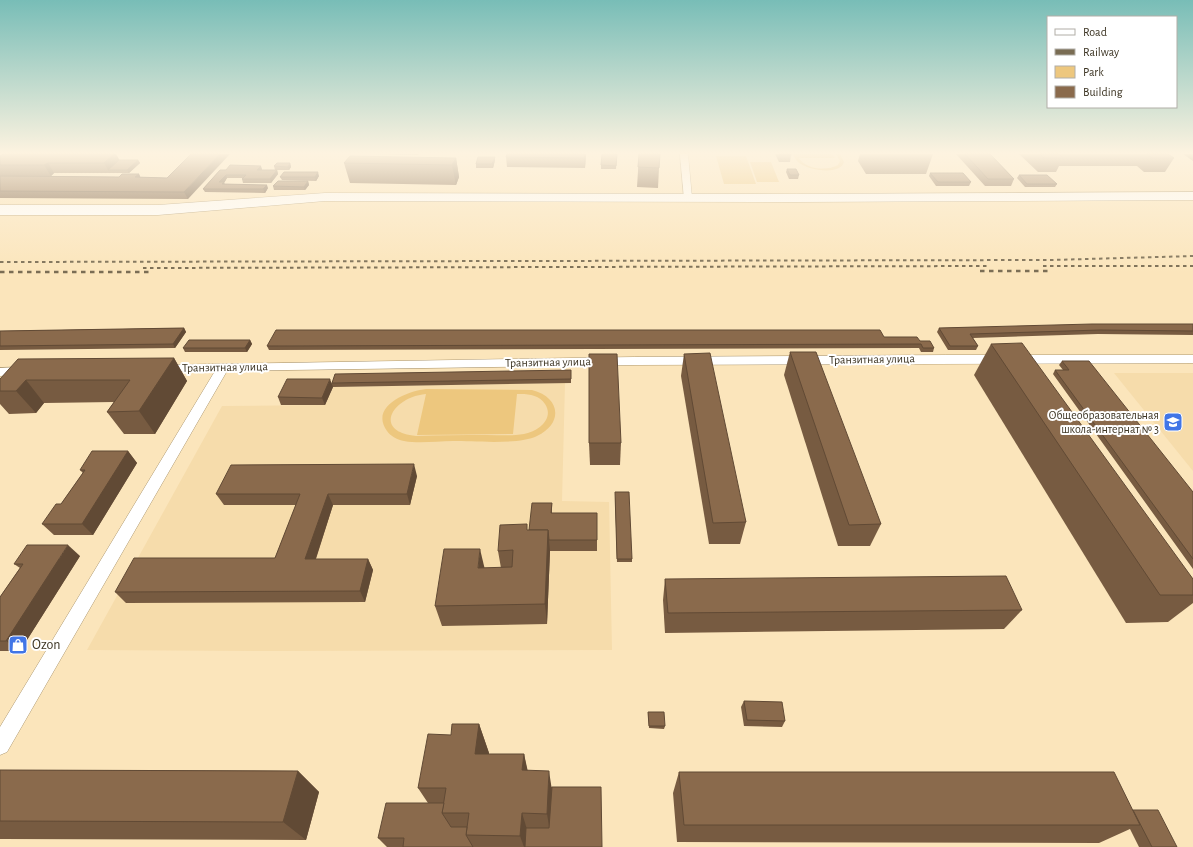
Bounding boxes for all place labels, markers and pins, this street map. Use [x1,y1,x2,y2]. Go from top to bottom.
place label: Общеобразовательная школа-интернат № 3 [1048,409,1159,435]
school or university icon: Общеобразовательная школа-интернат № 3 [1162,411,1184,433]
shop icon: Ozon [7,634,29,656]
place label: Ozon [32,638,60,652]

